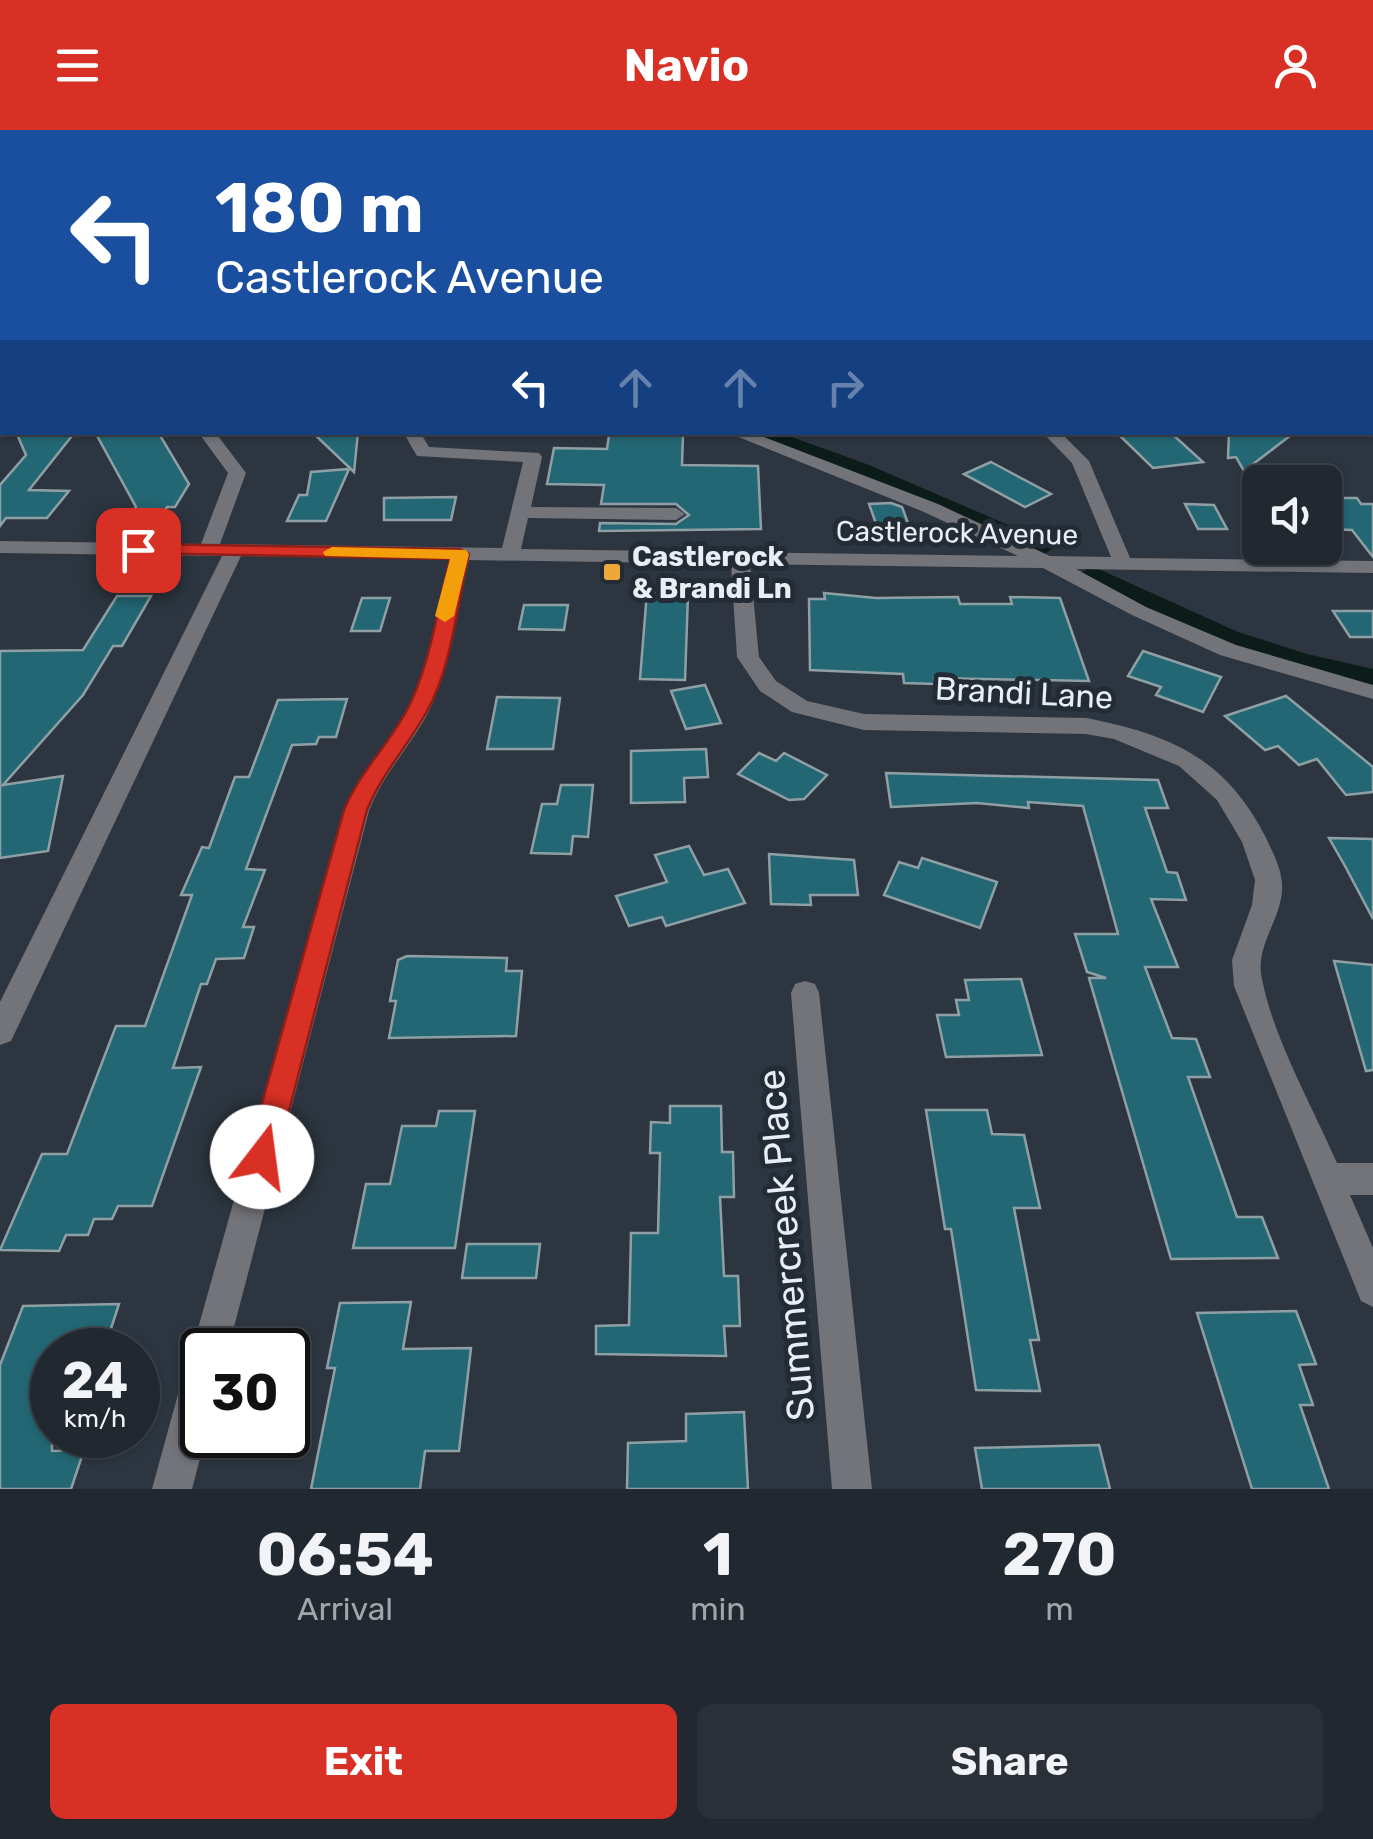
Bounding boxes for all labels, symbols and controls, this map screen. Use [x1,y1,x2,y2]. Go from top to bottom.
icon: menu [50,38,105,93]
icon: person [1268,38,1323,93]
text: Navio [624,39,749,92]
text: 180 m [215,167,424,250]
icon: left [50,170,180,300]
text: Castlerock Avenue [215,251,604,304]
icon: left [503,360,558,415]
icon: ahead [608,360,663,415]
icon: ahead [713,360,768,415]
icon: right [818,360,873,415]
map controls [1242,465,1342,565]
button: sound [1242,465,1342,565]
pin [96,508,181,593]
street label: Castlerock Avenue [836,514,1078,552]
icon: arrive [111,523,166,578]
place label: Castlerock & Brandi Ln [632,540,792,605]
marker: Castlerock & Brandi Ln [601,561,623,583]
street label: Brandi Lane [934,669,1114,717]
street label: Summercreek Place [748,1067,824,1423]
position arrow [210,1105,314,1209]
speed limit sign: 30 [180,1328,310,1458]
text: 24 [62,1351,128,1411]
text: km/h [64,1404,126,1433]
text: 06:54 [257,1519,434,1590]
text: 1 [703,1519,733,1590]
text: 270 [1002,1519,1116,1590]
text: Arrival [297,1590,393,1628]
text: min [690,1590,746,1628]
text: m [1045,1590,1074,1628]
button: Exit [50,1704,677,1819]
button: Share [697,1704,1323,1819]

